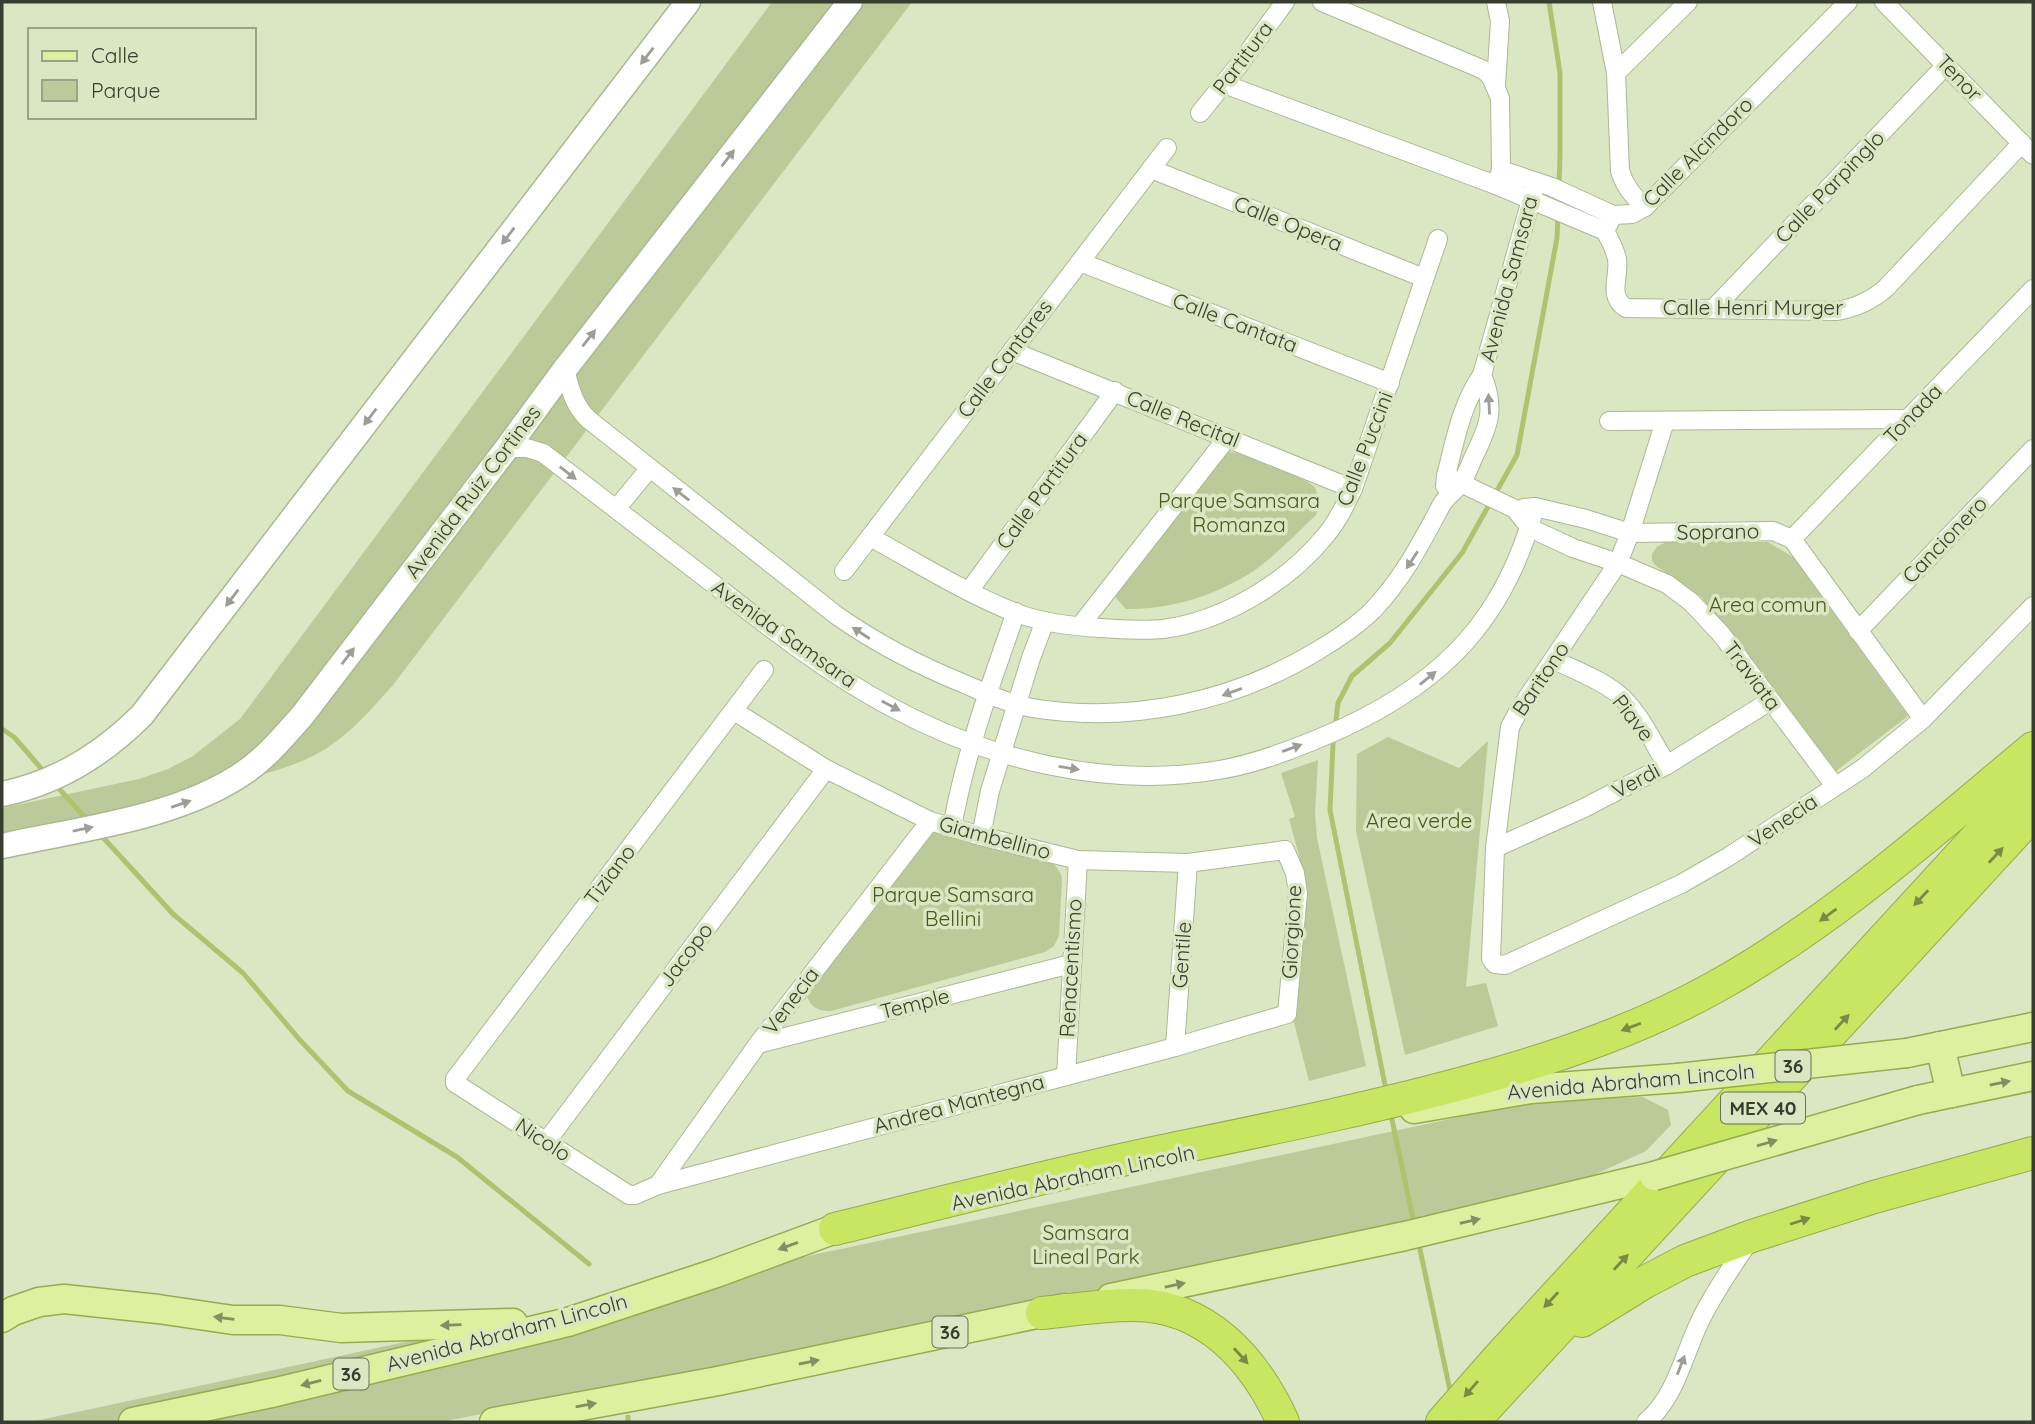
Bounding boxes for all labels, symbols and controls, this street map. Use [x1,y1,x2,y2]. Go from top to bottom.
street label: Partitura [1206,16,1278,99]
legend [28,28,256,119]
text: Calle [91,42,139,68]
one-way arrow [640,47,654,65]
street label: Tenor [1931,49,1988,106]
text: Parque [91,77,160,103]
street label: Calle Alcindoro [1637,91,1758,212]
street label: Calle Parpinglo [1769,125,1890,248]
one-way arrow [721,150,736,168]
street label: Calle Opera [1230,190,1346,257]
street label: Avenida Samsara [1473,193,1543,365]
one-way arrow [501,227,516,245]
street label: Calle Cantata [1169,286,1302,358]
street label: Calle Cantares [951,294,1057,423]
street label: Calle Henri Murger [1663,294,1843,320]
one-way arrow [581,329,595,347]
street label: Tonada [1878,378,1947,449]
street label: Calle Recital [1123,384,1244,452]
street label: Calle Puccini [1330,388,1398,510]
one-way arrow [1483,393,1494,415]
street label: Avenida Ruiz Cortines [399,400,546,583]
one-way arrow [364,408,378,426]
street label: Calle Partitura [990,427,1092,554]
one-way arrow [559,465,577,479]
one-way arrow [672,487,690,501]
park label: Parque Samsara Romanza [1158,487,1320,537]
street label: Cancionero [1896,490,1992,588]
street label: Soprano [1676,517,1760,545]
one-way arrow [1405,550,1418,570]
street label: Avenida Samsara [707,574,862,693]
one-way arrow [224,588,239,606]
park label: Area comun [1709,591,1827,617]
one-way arrow [851,626,871,639]
street label: Traviata [1718,636,1787,715]
street label: Baritono [1506,637,1574,720]
one-way arrow [340,647,354,665]
one-way arrow [1419,670,1437,685]
one-way arrow [1221,687,1242,698]
street label: Piave [1607,689,1660,746]
one-way arrow [881,700,900,712]
one-way arrow [1282,742,1303,753]
street label: Verdi [1607,757,1664,803]
one-way arrow [1058,763,1080,774]
street label: Venecia [1743,788,1822,853]
one-way arrow [170,798,191,809]
park label: Area verde [1366,807,1472,833]
street label: Giambellino [937,810,1054,864]
one-way arrow [72,823,94,834]
street label: Tiziano [578,839,640,910]
one-way arrow [1987,847,2003,864]
park label: Parque Samsara Bellini [872,881,1034,931]
street label: Giorgione [1276,884,1306,979]
one-way arrow [1913,889,1929,906]
street label: Renacentismo [1053,898,1087,1038]
one-way arrow [1819,908,1837,922]
street label: Jacopo [653,917,718,992]
street label: Gentile [1166,921,1196,989]
street label: Venecia [757,962,824,1039]
street label: Temple [877,982,952,1024]
one-way arrow [1833,1014,1849,1031]
one-way arrow [1621,1022,1642,1033]
road number: 36 [1776,1050,1811,1082]
street label: Avenida Abraham Lincoln [1506,1057,1756,1105]
street label: Andrea Mantegna [871,1068,1047,1138]
one-way arrow [1989,1078,2011,1089]
road number: MEX 40 [1721,1092,1805,1124]
street label: Nicolo [511,1112,576,1167]
street label: Avenida Abraham Lincoln [949,1138,1197,1216]
one-way arrow [1757,1138,1778,1148]
one-way arrow [1459,1215,1481,1226]
one-way arrow [1790,1215,1811,1225]
park label: Samsara Lineal Park [1032,1219,1140,1269]
one-way arrow [777,1241,798,1252]
one-way arrow [1613,1253,1629,1271]
one-way arrow [1164,1279,1186,1290]
street label: Avenida Abraham Lincoln [383,1287,630,1377]
one-way arrow [1544,1291,1560,1308]
one-way arrow [213,1313,235,1324]
road number: 36 [932,1316,968,1348]
one-way arrow [440,1319,462,1330]
one-way arrow [1233,1347,1249,1365]
one-way arrow [1676,1354,1687,1375]
one-way arrow [798,1356,820,1367]
road number: 36 [334,1358,368,1390]
one-way arrow [300,1378,322,1389]
one-way arrow [1464,1380,1479,1397]
one-way arrow [575,1400,597,1411]

